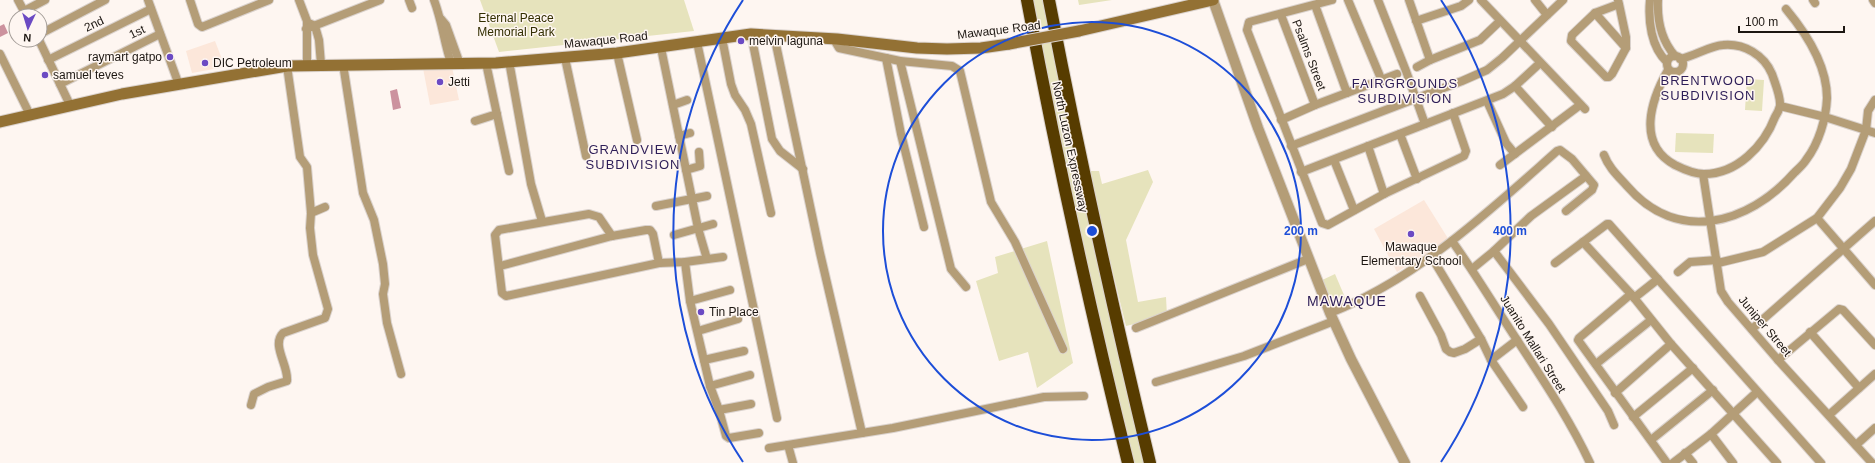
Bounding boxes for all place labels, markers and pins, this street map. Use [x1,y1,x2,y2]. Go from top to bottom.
place label: melvin laguna [749,34,823,48]
marker: melvin laguna [736,36,746,46]
place label: raymart gatpo [88,50,162,64]
marker: raymart gatpo [165,52,175,62]
place label: DIC Petroleum [213,56,292,70]
marker: DIC Petroleum [200,58,210,68]
place label: samuel teves [53,68,124,82]
marker: samuel teves [40,70,50,80]
place label: Jetti [448,75,470,89]
marker: Jetti [435,77,445,87]
centre of rings [1085,224,1099,238]
marker: Mawaque Elementary School [1406,229,1416,239]
place label: Mawaque Elementary School [1361,240,1461,268]
place label: Tin Place [709,305,759,319]
marker: Tin Place [696,307,706,317]

